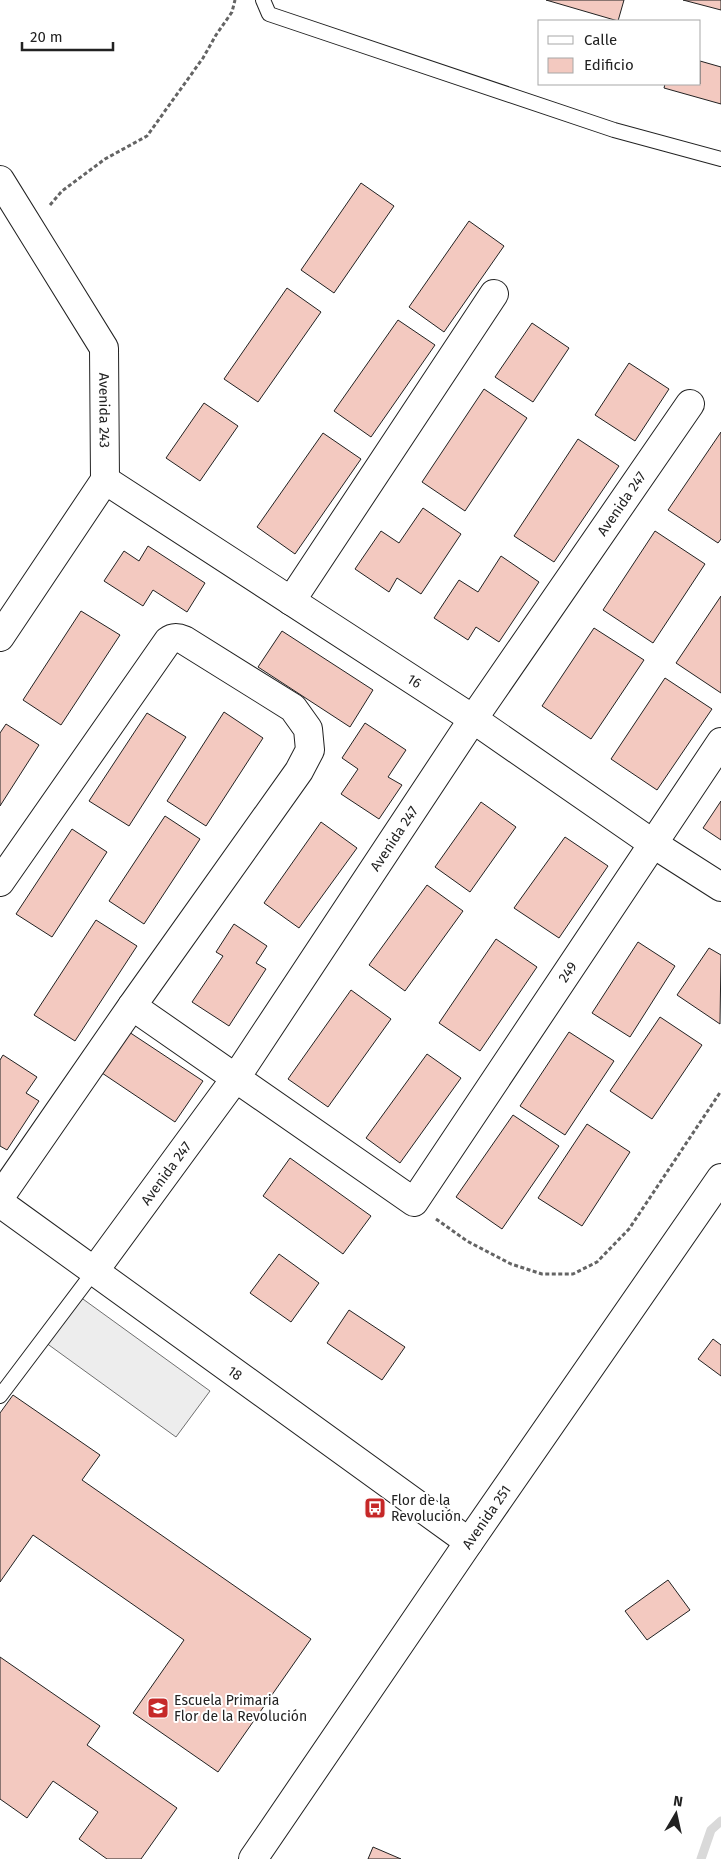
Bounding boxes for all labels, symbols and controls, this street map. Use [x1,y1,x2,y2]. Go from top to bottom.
scale bar [22,20,114,52]
legend [538,20,701,85]
text: 20 m [30,28,63,46]
text: Calle [584,31,617,49]
text: Edificio [584,56,634,74]
street label: Avenida 243 [95,373,113,448]
street label: Avenida 247 [594,468,650,539]
street label: 16 [404,671,424,692]
street label: Avenida 247 [367,803,422,875]
street label: 249 [555,959,581,986]
street label: Avenida 247 [138,1139,195,1209]
street label: 18 [224,1362,246,1384]
street label: Avenida 251 [459,1482,515,1552]
place label: Flor de la Revolución [391,1492,461,1525]
bus stop icon: Flor de la Revolución [363,1496,387,1520]
place label: Escuela Primaria Flor de la Revolución [174,1692,307,1725]
school or university icon: Escuela Primaria Flor de la Revolución [146,1696,170,1720]
north arrow [651,1789,701,1839]
text: N [672,1793,684,1811]

